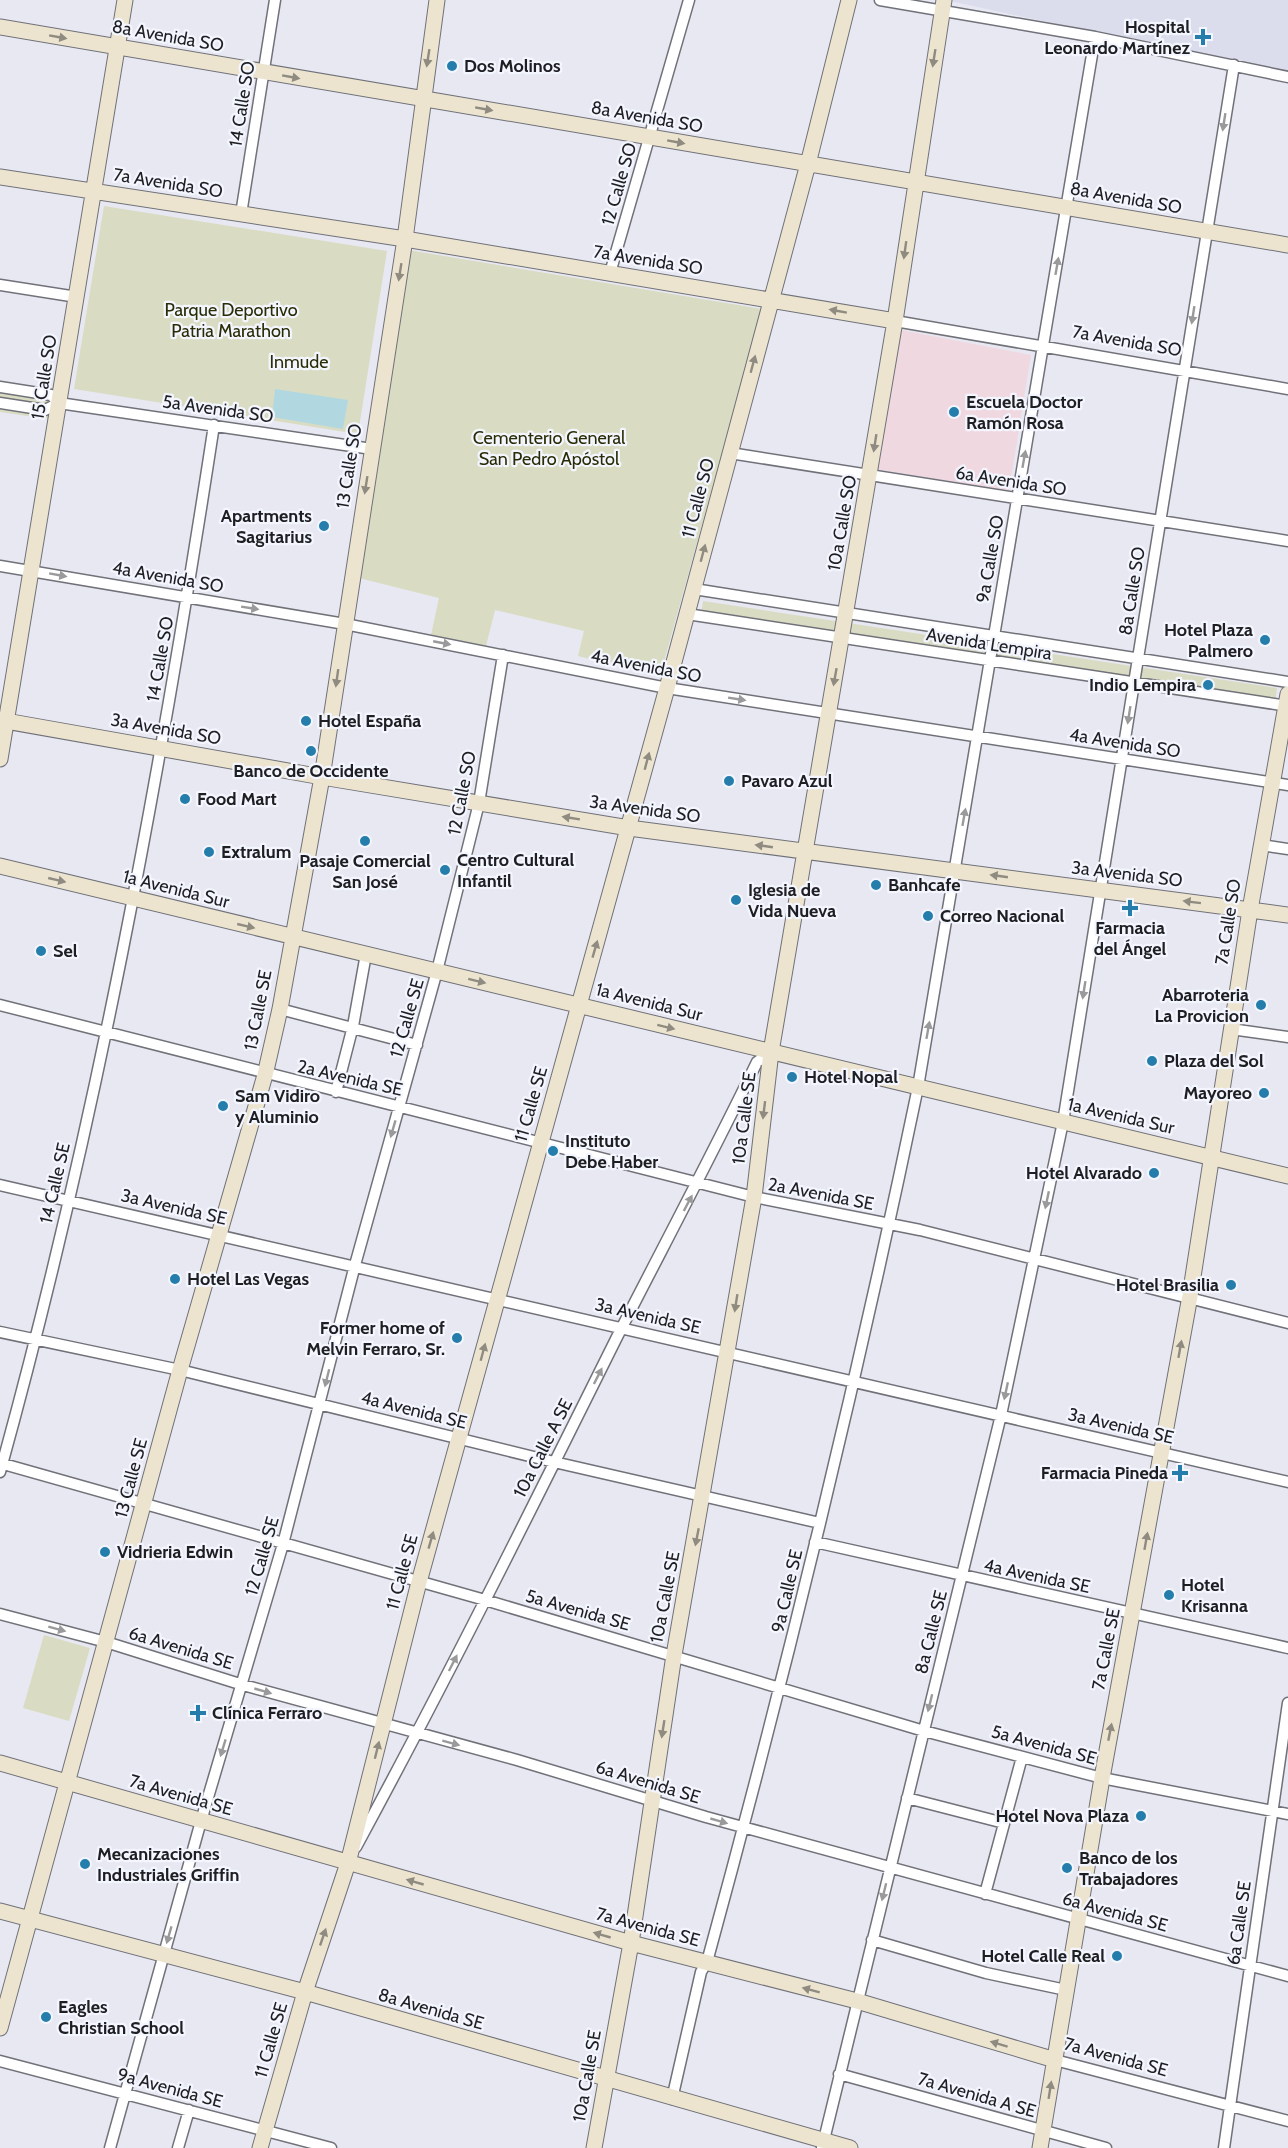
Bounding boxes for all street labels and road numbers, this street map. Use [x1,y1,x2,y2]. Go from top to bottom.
street label: 8a Avenida SO [110,15,226,57]
street label: 14 Calle SO [224,60,260,148]
street label: 8a Avenida SO [589,96,705,138]
street label: 12 Calle SO [597,140,641,228]
street label: 7a Avenida SO [112,163,224,203]
street label: 8a Avenida SO [1068,177,1184,219]
street label: 7a Avenida SO [592,240,704,280]
street label: 7a Avenida SO [1071,321,1183,361]
street label: 15 Calle SO [26,333,62,421]
street label: 5a Avenida SO [161,390,275,428]
street label: 13 Calle SO [331,422,367,510]
street label: 11 Calle SO [677,456,719,540]
street label: 6a Avenida SO [954,461,1068,501]
street label: 10a Calle SO [823,473,861,573]
street label: 9a Calle SO [971,513,1009,605]
street label: 8a Calle SO [1114,545,1150,637]
street label: 4a Avenida SO [111,556,225,598]
street label: 14 Calle SO [142,615,178,703]
street label: Avenida Lempira [925,623,1054,665]
street label: 4a Avenida SO [589,644,703,688]
street label: 3a Avenida SO [109,708,223,750]
street label: 4a Avenida SO [1068,723,1182,763]
street label: 12 Calle SO [443,749,481,837]
street label: 3a Avenida SO [588,790,702,828]
street label: 3a Avenida SO [1070,856,1184,892]
street label: 1a Avenida Sur [120,865,232,913]
street label: 7a Calle SO [1210,877,1246,967]
street label: 13 Calle SE [239,968,277,1052]
street label: 12 Calle SE [385,976,429,1060]
street label: 1a Avenida Sur [593,978,705,1026]
street label: 2a Avenida SE [295,1055,405,1101]
street label: 11 Calle SE [510,1064,552,1144]
street label: 10a Calle SE [727,1070,761,1166]
street label: 1a Avenida Sur [1065,1093,1177,1139]
street label: 14 Calle SE [35,1140,75,1226]
street label: 2a Avenida SE [766,1173,876,1215]
street label: 3a Avenida SE [119,1184,229,1230]
street label: 3a Avenida SE [593,1293,703,1339]
street label: 4a Avenida SE [359,1386,469,1434]
street label: 10a Calle A SE [509,1395,577,1501]
street label: 3a Avenida SE [1066,1403,1176,1449]
street label: 13 Calle SE [110,1436,152,1520]
street label: 12 Calle SE [240,1514,284,1598]
street label: 11 Calle SE [381,1532,423,1612]
street label: 9a Calle SE [767,1547,807,1635]
street label: 10a Calle SE [645,1549,685,1645]
street label: 4a Avenida SE [982,1554,1092,1598]
street label: 5a Avenida SE [523,1585,633,1635]
street label: 8a Calle SE [910,1588,952,1676]
street label: 7a Calle SE [1087,1606,1125,1692]
street label: 6a Avenida SE [126,1622,236,1674]
street label: 5a Avenida SE [989,1720,1099,1770]
street label: 6a Avenida SE [593,1756,703,1808]
street label: 7a Avenida SE [127,1770,235,1820]
street label: 6a Calle SE [1222,1879,1256,1967]
street label: 6a Avenida SE [1060,1887,1170,1937]
street label: 7a Avenida SE [594,1903,702,1951]
street label: 8a Avenida SE [376,1983,486,2035]
street label: 11 Calle SE [250,2000,292,2080]
street label: 10a Calle SE [568,2028,606,2124]
street label: 7a Avenida SE [1062,2033,1170,2081]
street label: 9a Avenida SE [115,2063,225,2113]
street label: 7a Avenida A SE [915,2068,1039,2122]

